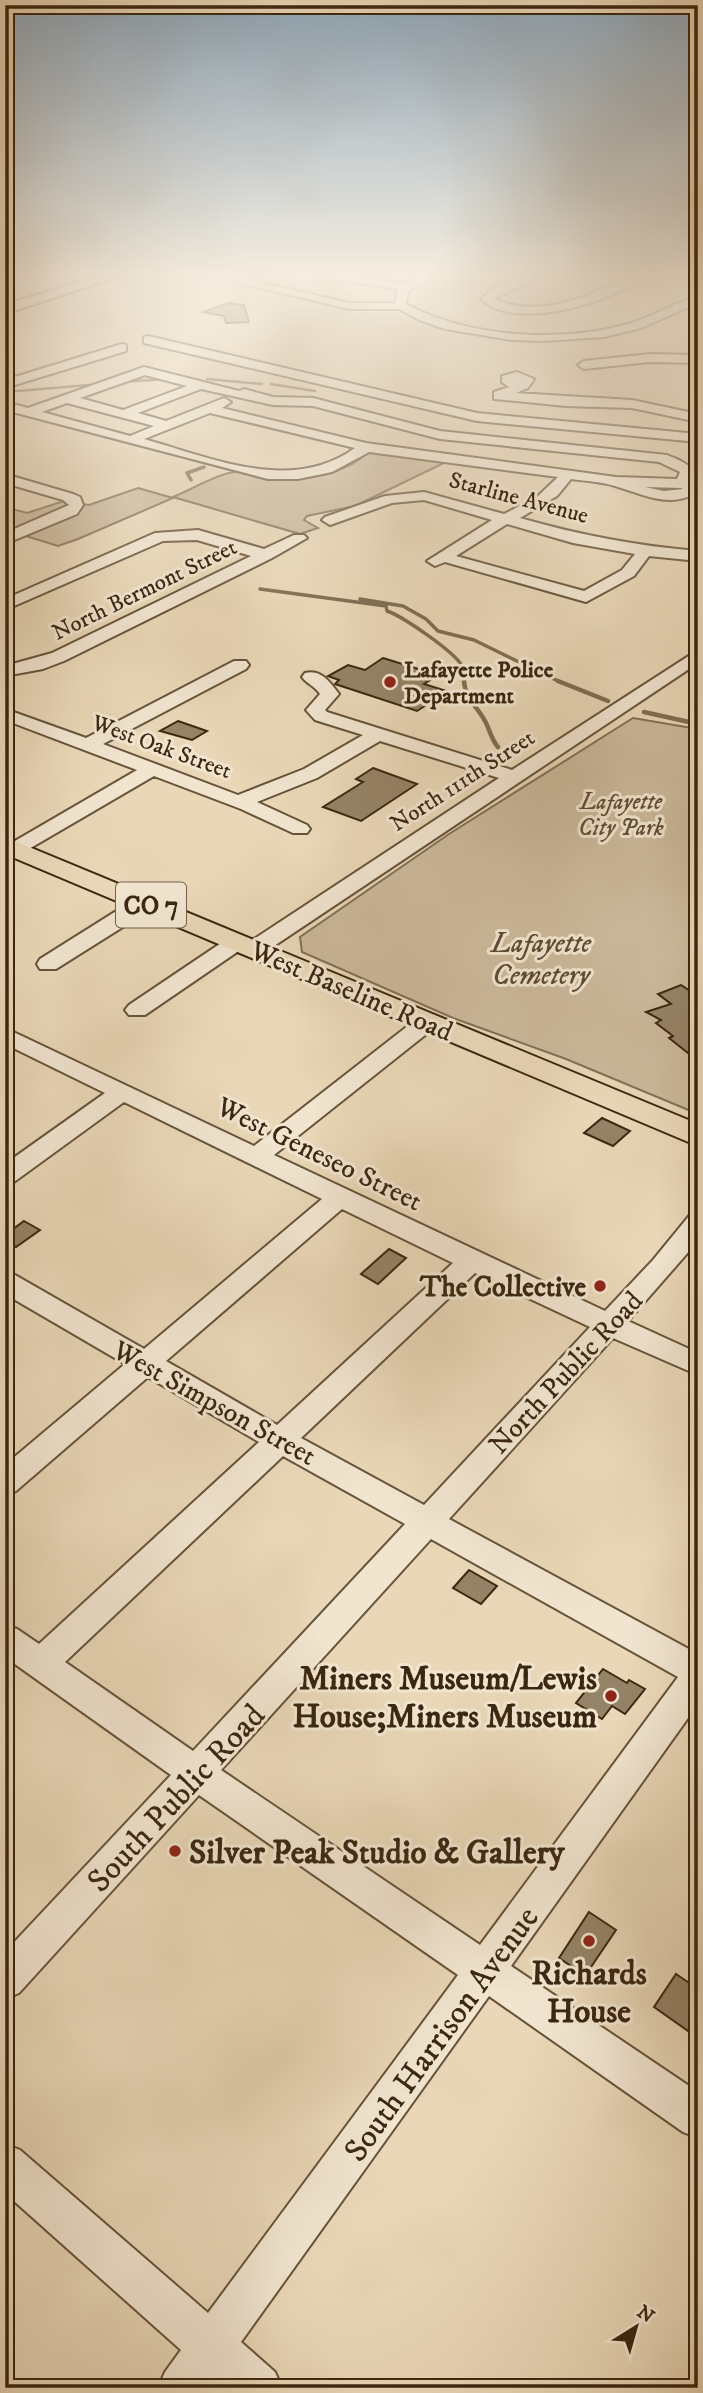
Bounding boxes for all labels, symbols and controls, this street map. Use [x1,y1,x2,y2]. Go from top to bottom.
street label: Starline Avenue [446,466,592,531]
street label: North Bermont Street [47,533,242,648]
place label: Lafayette Police Department [404,656,554,711]
marker: Lafayette Police Department [382,674,398,690]
street label: West Oak Street [87,708,235,786]
street label: North 111th Street [385,724,541,839]
park label: Lafayette City Park [578,788,664,843]
road number: CO 7 [116,882,186,928]
park label: Lafayette Cemetery [489,926,592,993]
street label: West Baseline Road [244,933,458,1050]
street label: West Geneseo Street [210,1089,428,1219]
place label: The Collective [419,1270,586,1305]
marker: The Collective [592,1278,608,1294]
street label: North Public Road [482,1284,651,1462]
street label: West Simpson Street [106,1332,322,1474]
place label: Miners Museum/Lewis House;Miners Museum [293,1659,597,1738]
marker: Miners Museum/Lewis House;Miners Museum [603,1688,619,1704]
street label: South Public Road [79,1696,275,1901]
place label: Silver Peak Studio & Gallery [189,1833,566,1874]
marker: Silver Peak Studio & Gallery [167,1843,183,1859]
street label: South Harrison Avenue [336,1899,548,2170]
marker: Richards House [581,1933,597,1949]
place label: Richards House [531,1954,647,2033]
north arrow [602,2292,672,2362]
text: N [632,2301,659,2329]

